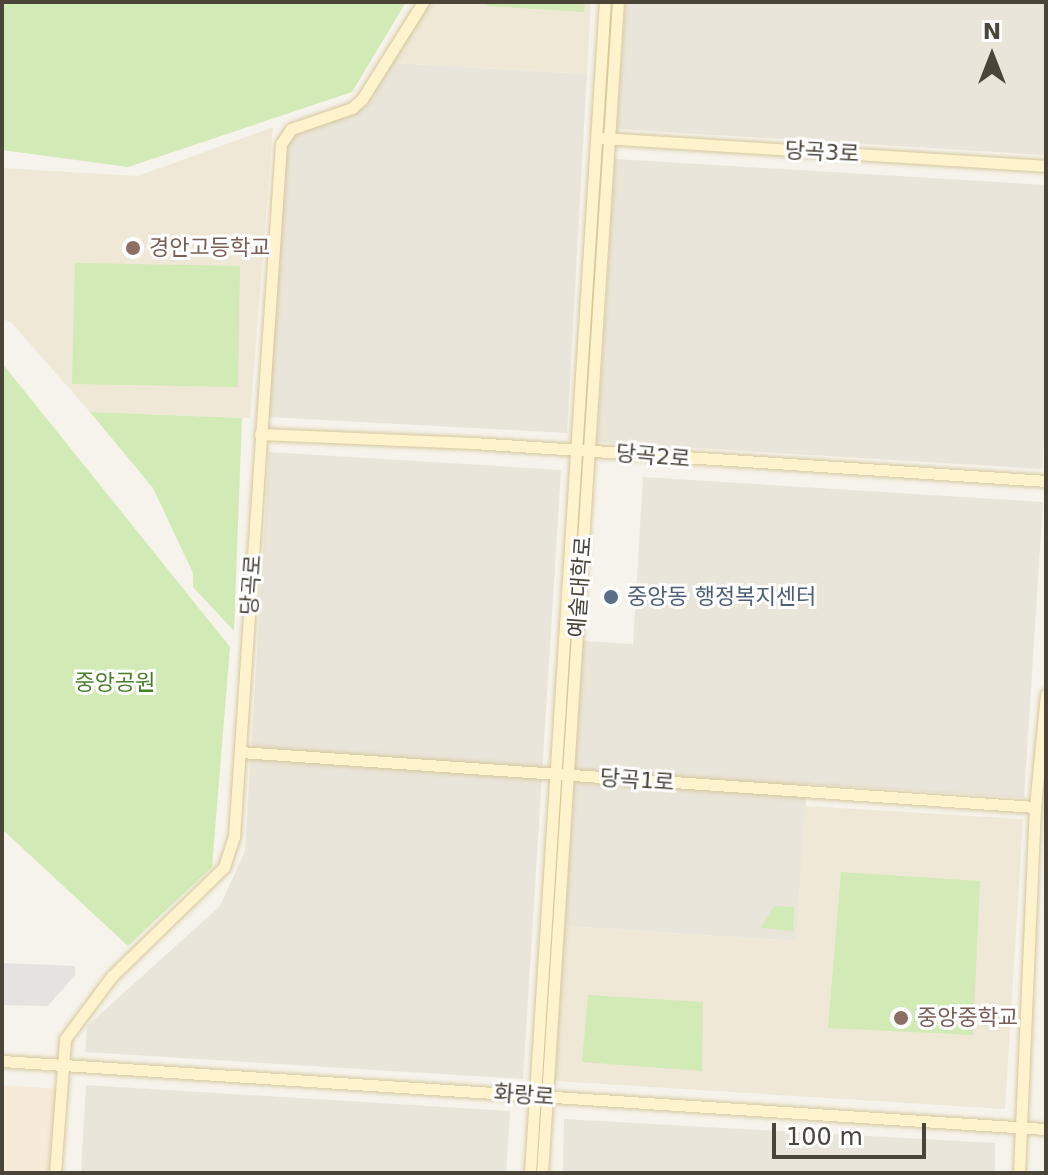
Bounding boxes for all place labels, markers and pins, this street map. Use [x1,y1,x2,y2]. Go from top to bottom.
place label: 경안고등학교 [149,235,270,261]
marker: 경안고등학교 [124,239,142,257]
place label: 중앙동 행정복지센터 [627,584,816,610]
marker: 중앙동 행정복지센터 [602,588,620,606]
place label: 중앙중학교 [917,1005,1018,1031]
marker: 중앙중학교 [892,1009,910,1027]

